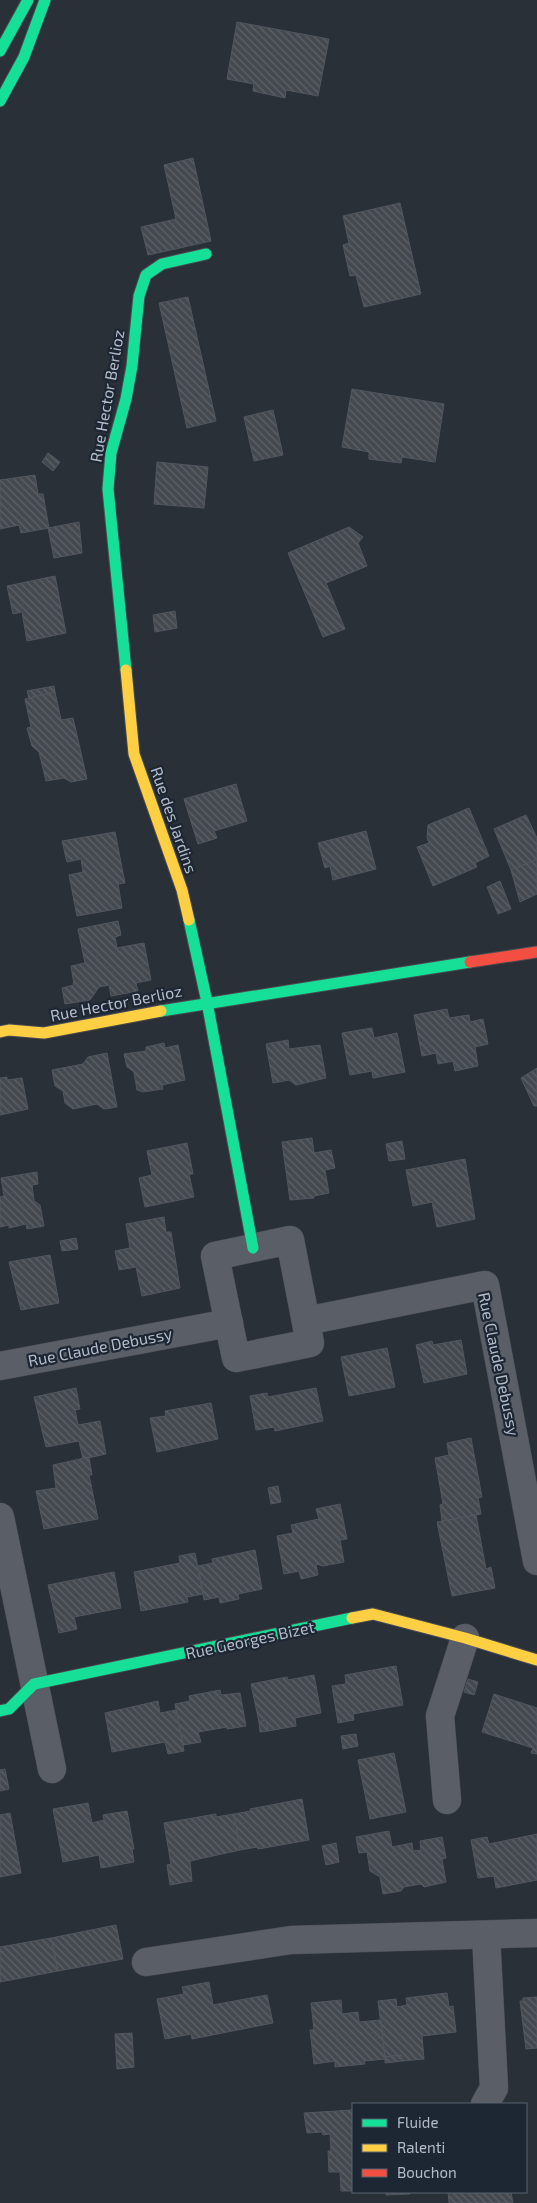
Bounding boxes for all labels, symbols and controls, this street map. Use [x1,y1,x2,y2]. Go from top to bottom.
street label: Rue Hector Berlioz [86,328,127,464]
street label: Rue des Jardins [147,764,202,876]
street label: Rue Hector Berlioz [48,980,183,1025]
street label: Rue Claude Debussy [475,1290,524,1438]
street label: Rue Claude Debussy [26,1323,174,1370]
street label: Rue Georges Bizet [184,1617,316,1662]
legend [352,2103,527,2193]
text: Fluide [397,2113,438,2131]
text: Ralenti [397,2138,445,2156]
text: Bouchon [397,2163,457,2181]

